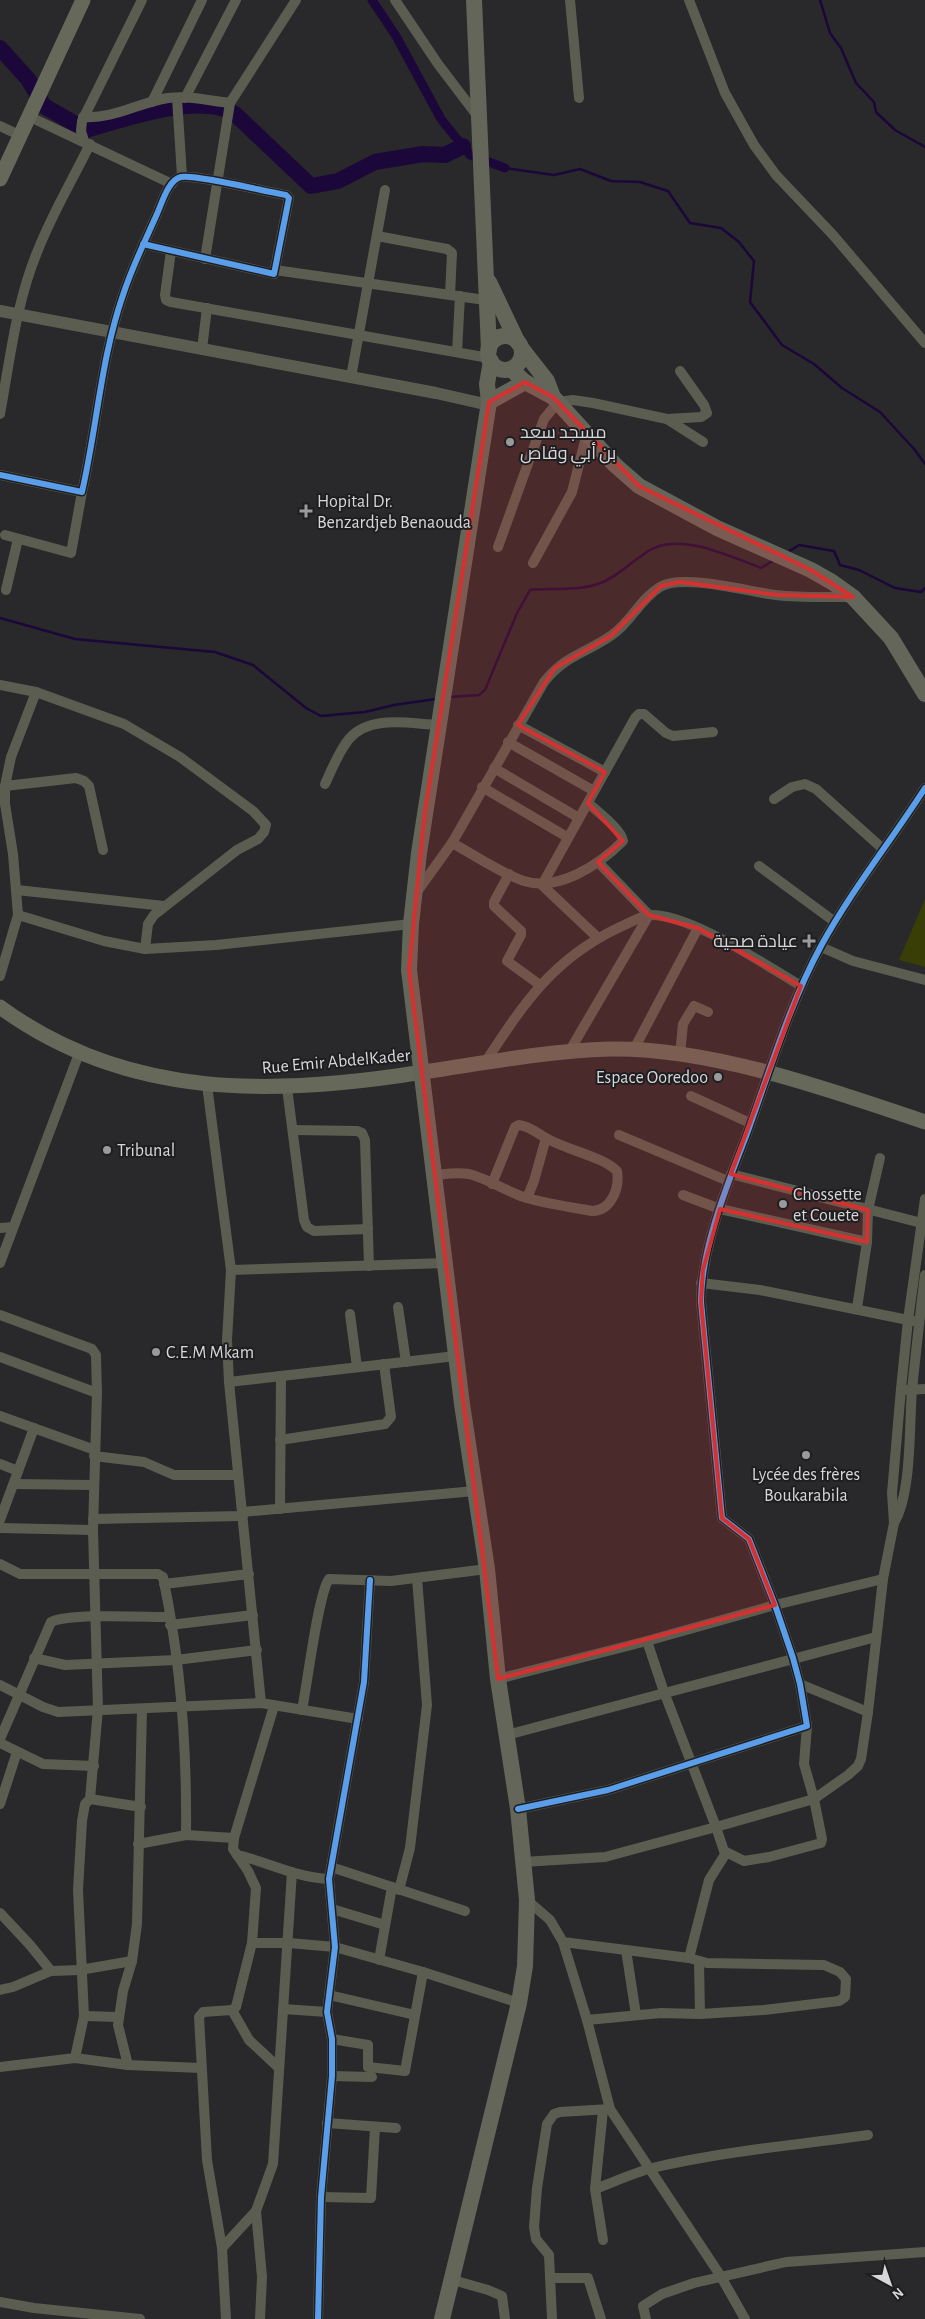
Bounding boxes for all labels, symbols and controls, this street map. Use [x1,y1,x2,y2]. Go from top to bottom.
place label: مسجد سعد بن أبي وقاص [520,424,616,467]
marker: مسجد سعد بن أبي وقاص [504,436,516,448]
place label: Hopital Dr. Benzardjeb Benaouda [317,493,471,532]
marker: Hopital Dr. Benzardjeb Benaouda [299,504,313,518]
place label: عيادة صحية [713,933,798,951]
marker: عيادة صحية [802,934,816,948]
street label: Rue Emir AbdelKader [261,1047,411,1077]
place label: Espace Ooredoo [596,1069,708,1087]
marker: Espace Ooredoo [712,1071,724,1083]
place label: Tribunal [117,1142,175,1160]
marker: Tribunal [101,1144,113,1156]
place label: Chossette et Couete [793,1186,862,1225]
marker: Chossette et Couete [777,1198,789,1210]
place label: C.E.M Mkam [166,1344,254,1362]
marker: C.E.M Mkam [150,1346,162,1358]
marker: Lycée des frères Boukarabila [800,1449,812,1461]
place label: Lycée des frères Boukarabila [752,1466,860,1505]
north arrow [865,2259,915,2309]
text: N [889,2285,906,2302]

